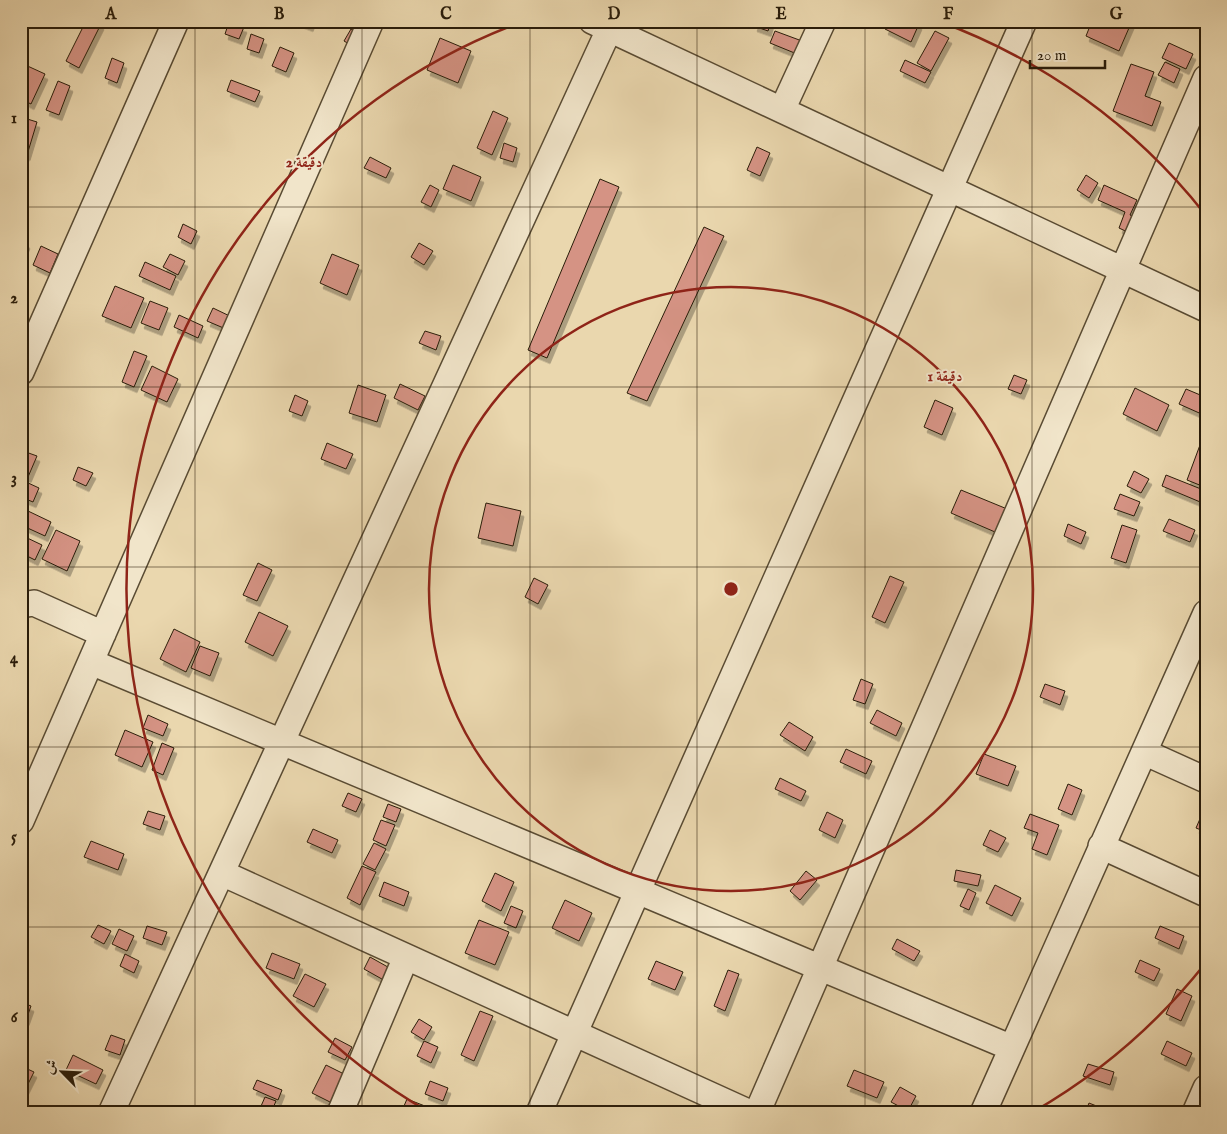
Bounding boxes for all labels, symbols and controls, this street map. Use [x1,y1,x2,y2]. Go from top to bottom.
text: A [105,5,118,25]
text: B [274,5,285,25]
text: C [440,5,452,25]
text: D [608,5,621,25]
text: E [775,5,787,25]
text: F [943,5,954,25]
text: G [1110,5,1123,25]
scale bar [1030,38,1104,70]
text: 20 m [1037,46,1067,65]
text: 1 [11,109,17,129]
text: 2 دقيقة [286,153,322,172]
text: 2 [10,289,18,309]
text: 1 دقيقة [927,367,963,386]
text: 3 [11,469,17,489]
centre of rings [722,580,740,598]
text: 4 [10,649,19,669]
text: 5 [11,828,17,848]
text: 6 [11,1008,19,1028]
north arrow [38,1046,88,1096]
text: ش [40,1057,62,1077]

